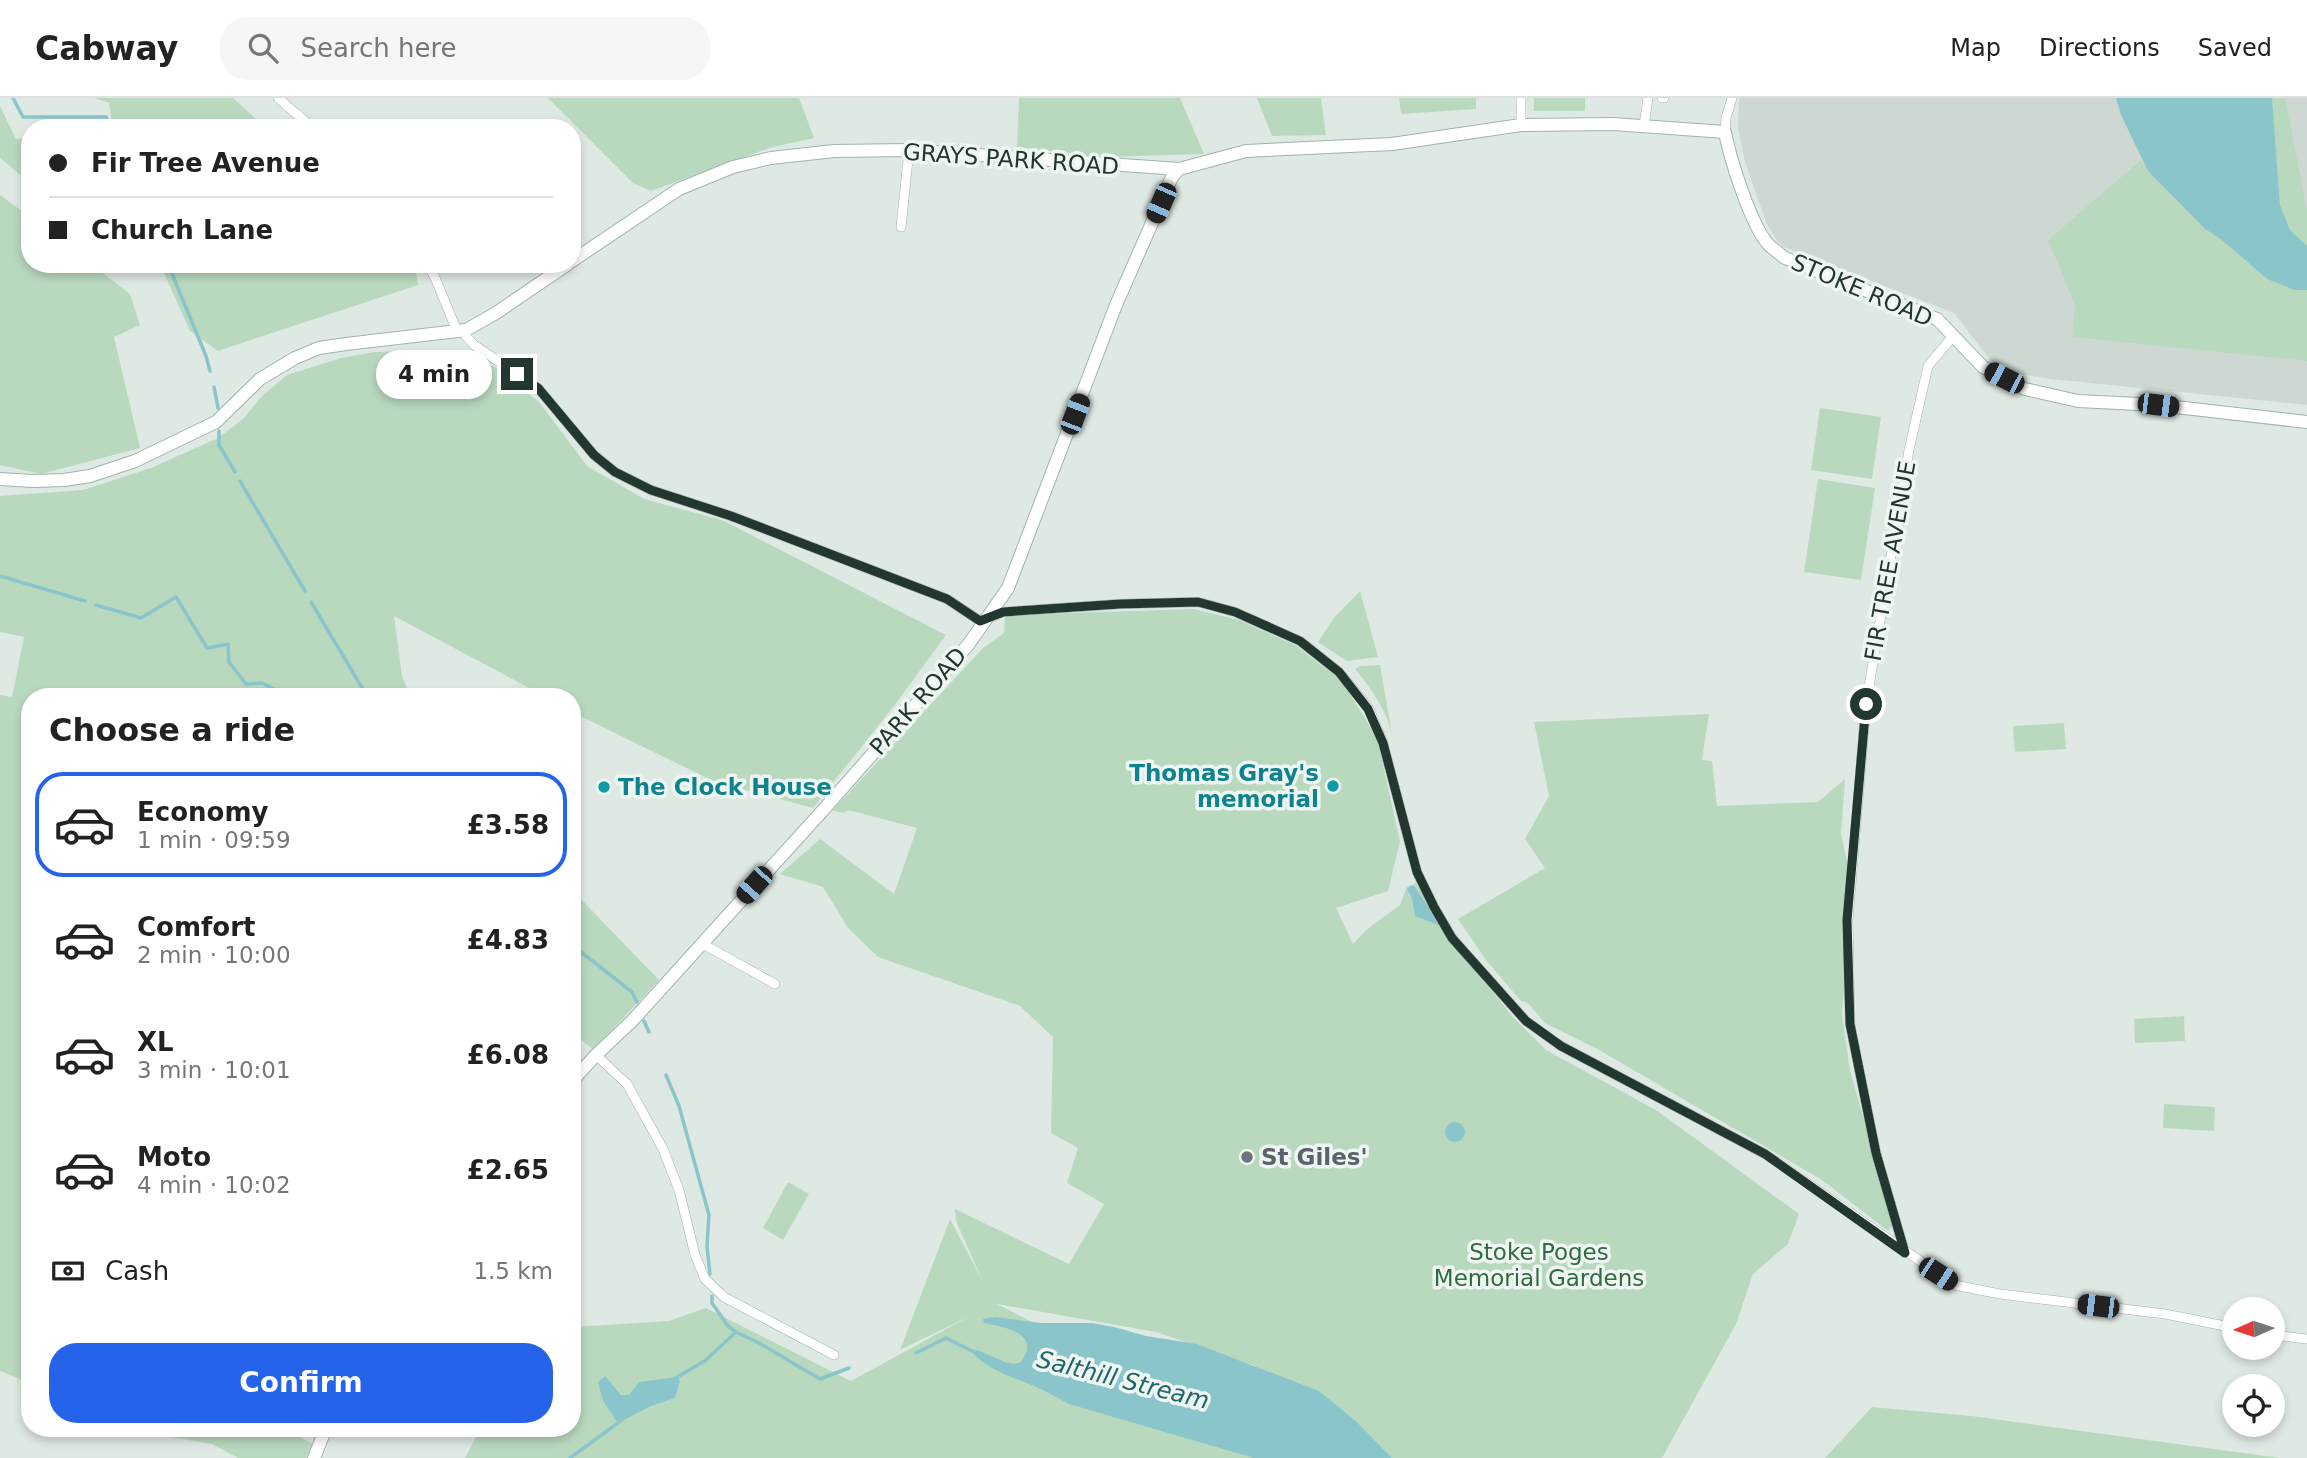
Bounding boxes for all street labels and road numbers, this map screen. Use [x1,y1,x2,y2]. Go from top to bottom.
street label: GRAYS PARK ROAD [902,138,1120,180]
street label: STOKE ROAD [1788,249,1936,331]
street label: FIR TREE AVENUE [1860,459,1920,663]
street label: PARK ROAD [864,642,972,760]

